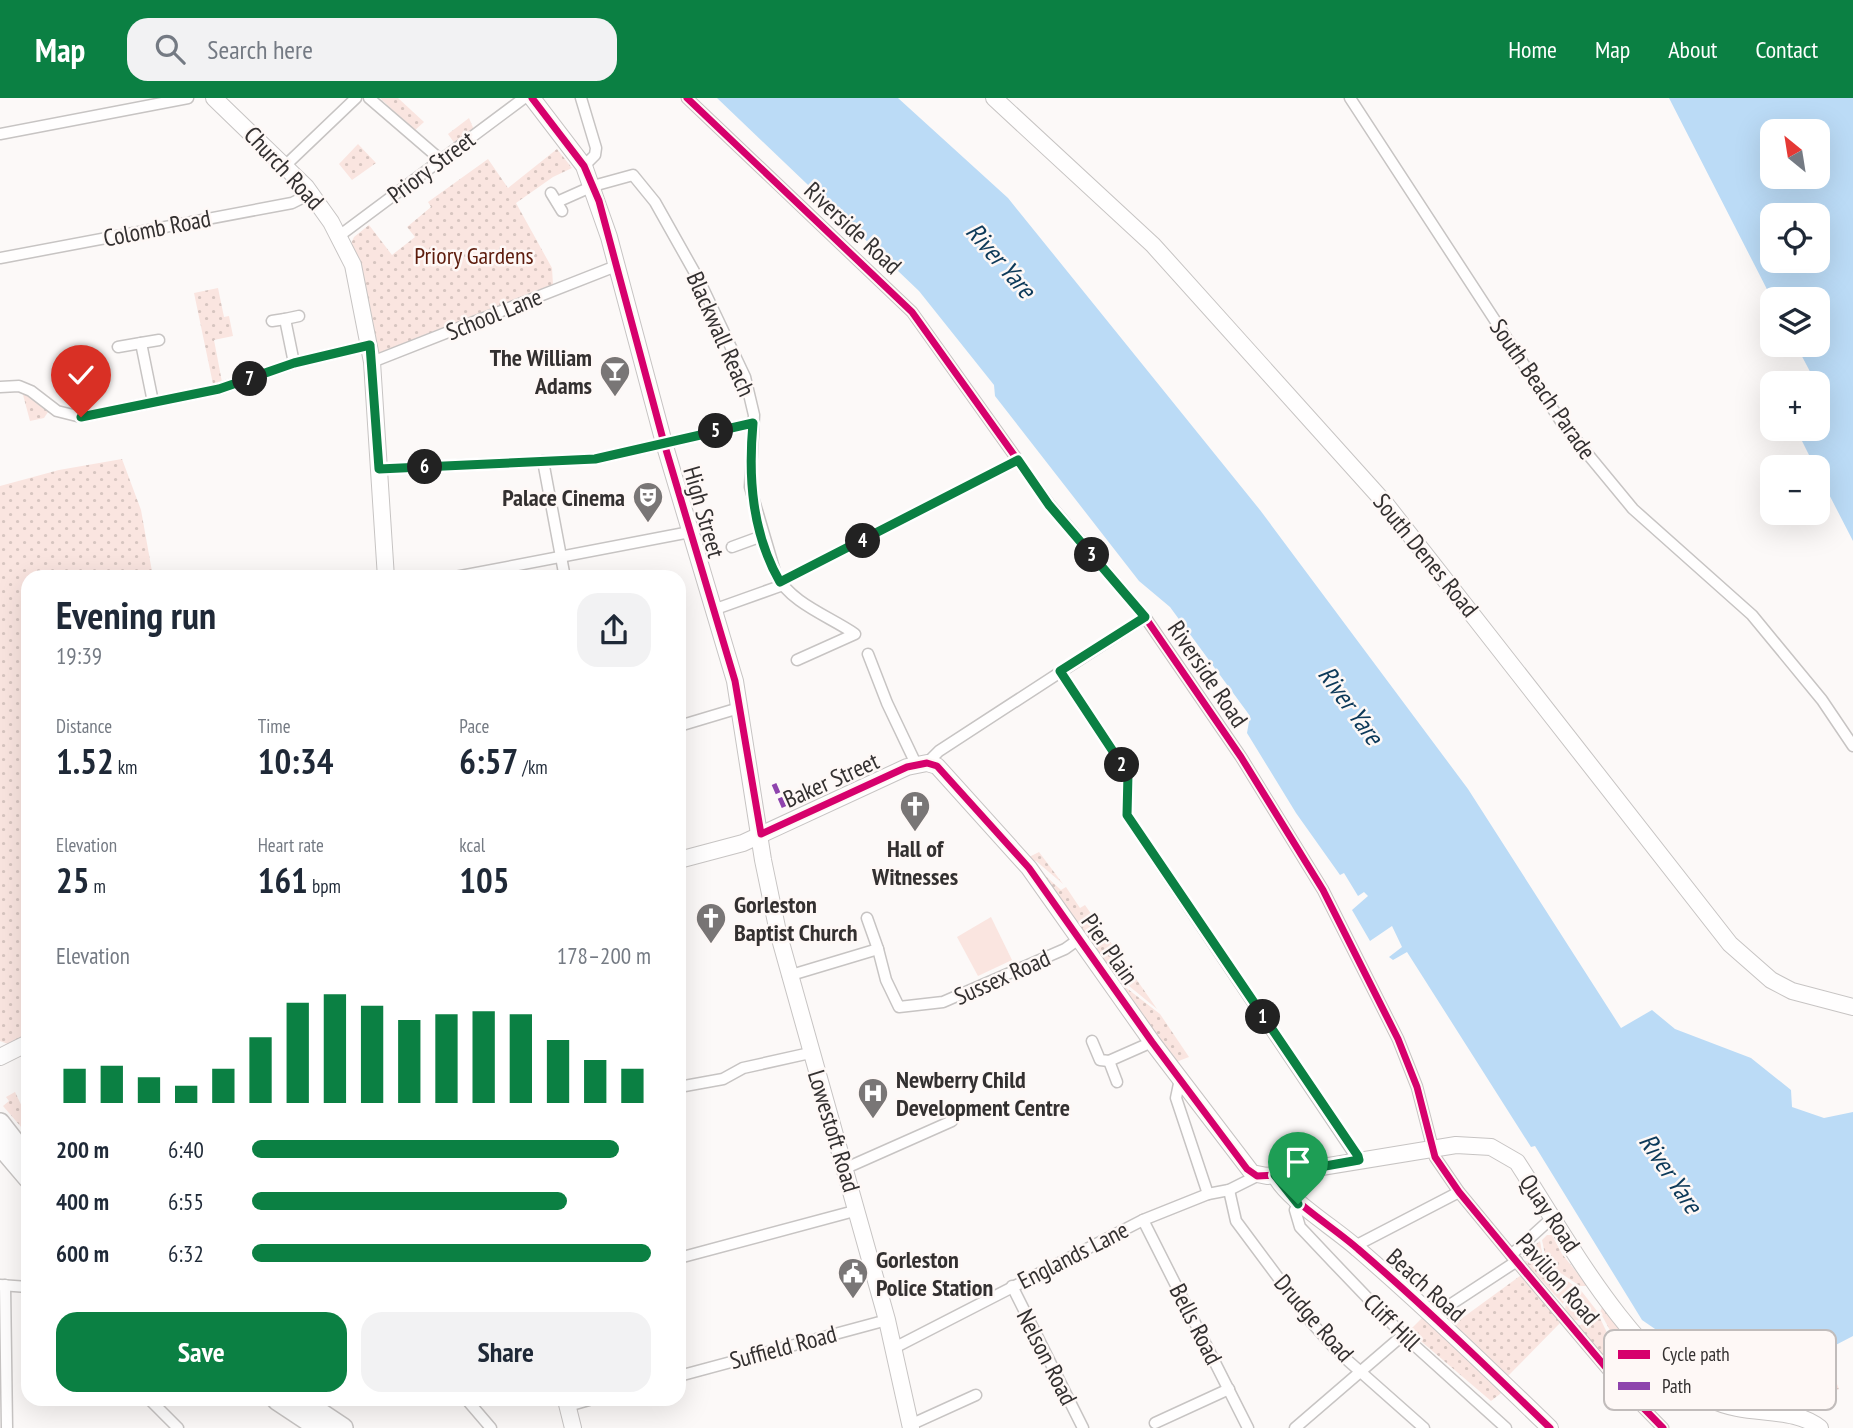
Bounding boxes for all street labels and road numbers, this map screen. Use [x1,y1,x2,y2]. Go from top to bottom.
street label: Church Road [237,120,331,216]
street label: Priory Street [381,124,481,210]
street label: Riverside Road [798,175,908,281]
street label: Colomb Road [101,202,213,254]
street label: Blackwall Reach [680,267,762,401]
street label: School Lane [442,281,546,347]
street label: South Beach Parade [1483,313,1603,465]
street label: High Street [676,463,732,562]
street label: South Denes Road [1367,487,1485,623]
street label: Riverside Road [1161,615,1255,733]
street label: Baker Street [778,745,884,815]
street label: Pier Plain [1075,908,1145,990]
street label: Sussex Road [949,942,1055,1012]
street label: Lowestoft Road [801,1066,867,1196]
street label: Quay Road [1513,1168,1587,1258]
street label: Englands Lane [1012,1214,1134,1296]
street label: Pavilion Road [1510,1227,1606,1331]
street label: Beach Road [1380,1241,1472,1329]
street label: Drudge Road [1267,1268,1361,1368]
street label: Bells Road [1163,1278,1229,1370]
street label: Cliff Hill [1357,1287,1427,1357]
street label: Nelson Road [1010,1304,1084,1410]
street label: Suffield Road [726,1318,840,1376]

